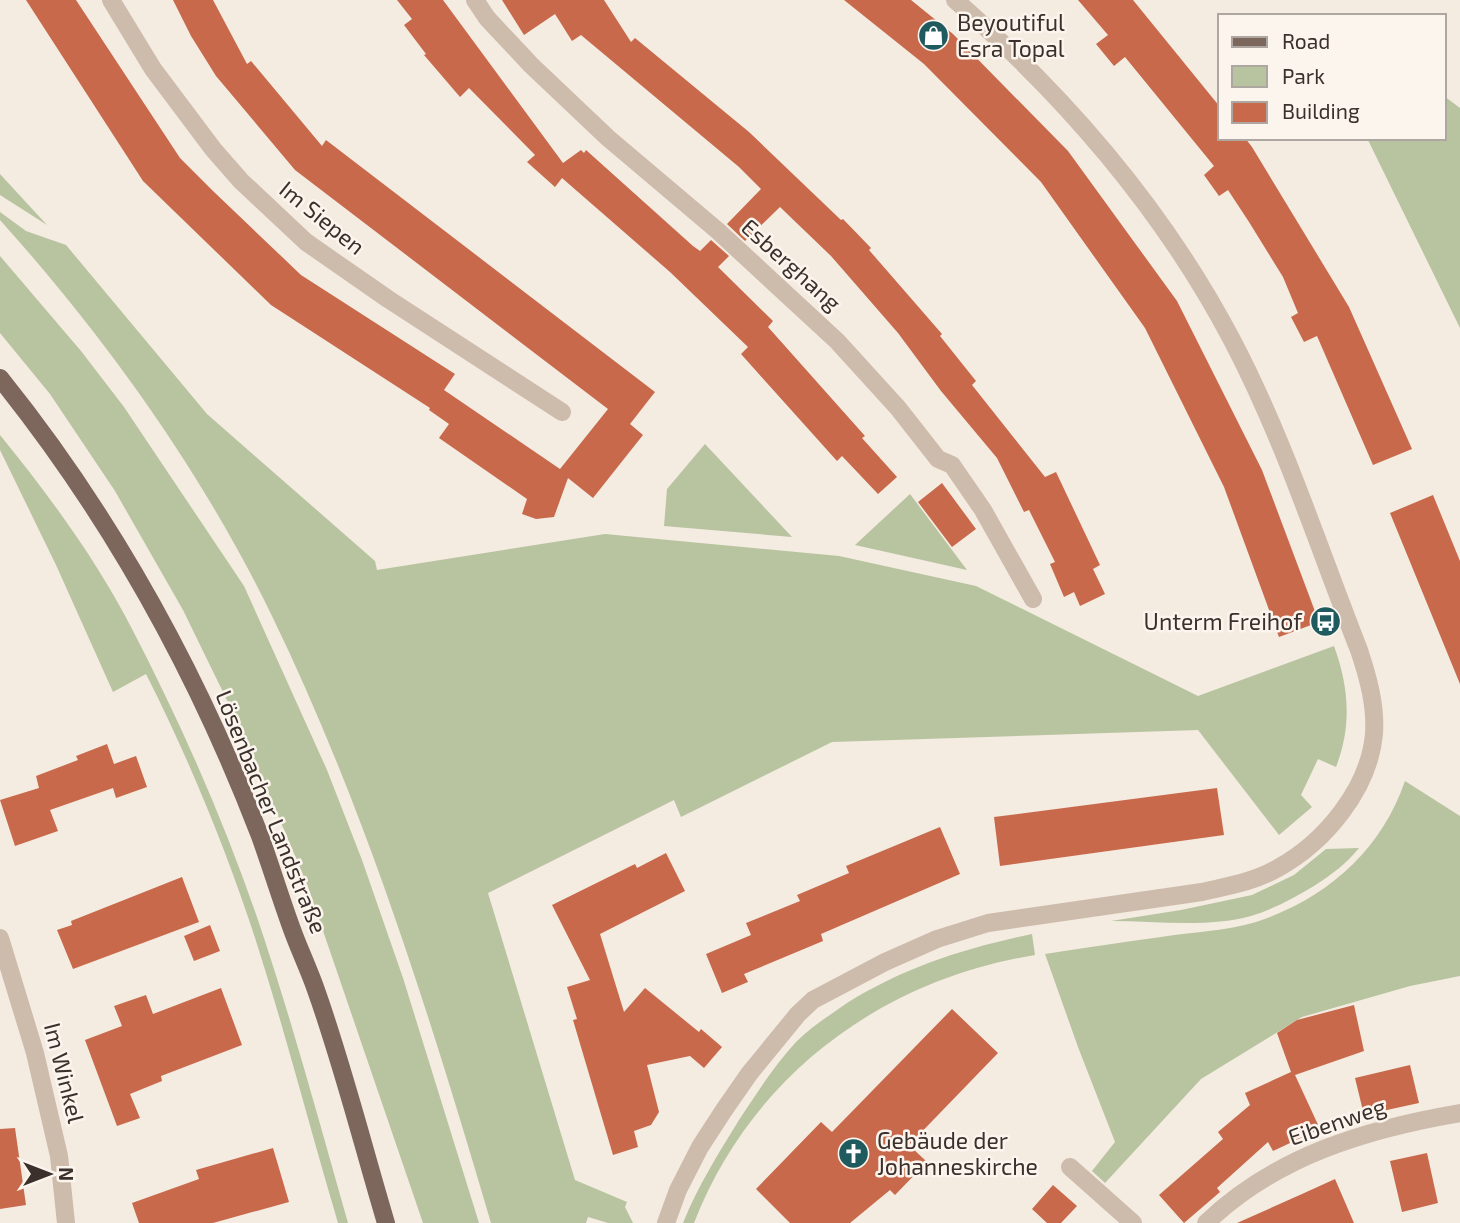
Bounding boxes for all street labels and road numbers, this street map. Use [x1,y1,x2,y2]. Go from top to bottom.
street label: Im Siepen [274,174,371,260]
street label: Esberghang [736,212,847,316]
street label: Lösenbacher Landstraße [210,686,334,937]
street label: Im Winkel [39,1020,91,1126]
street label: Eibenweg [1284,1091,1389,1151]

